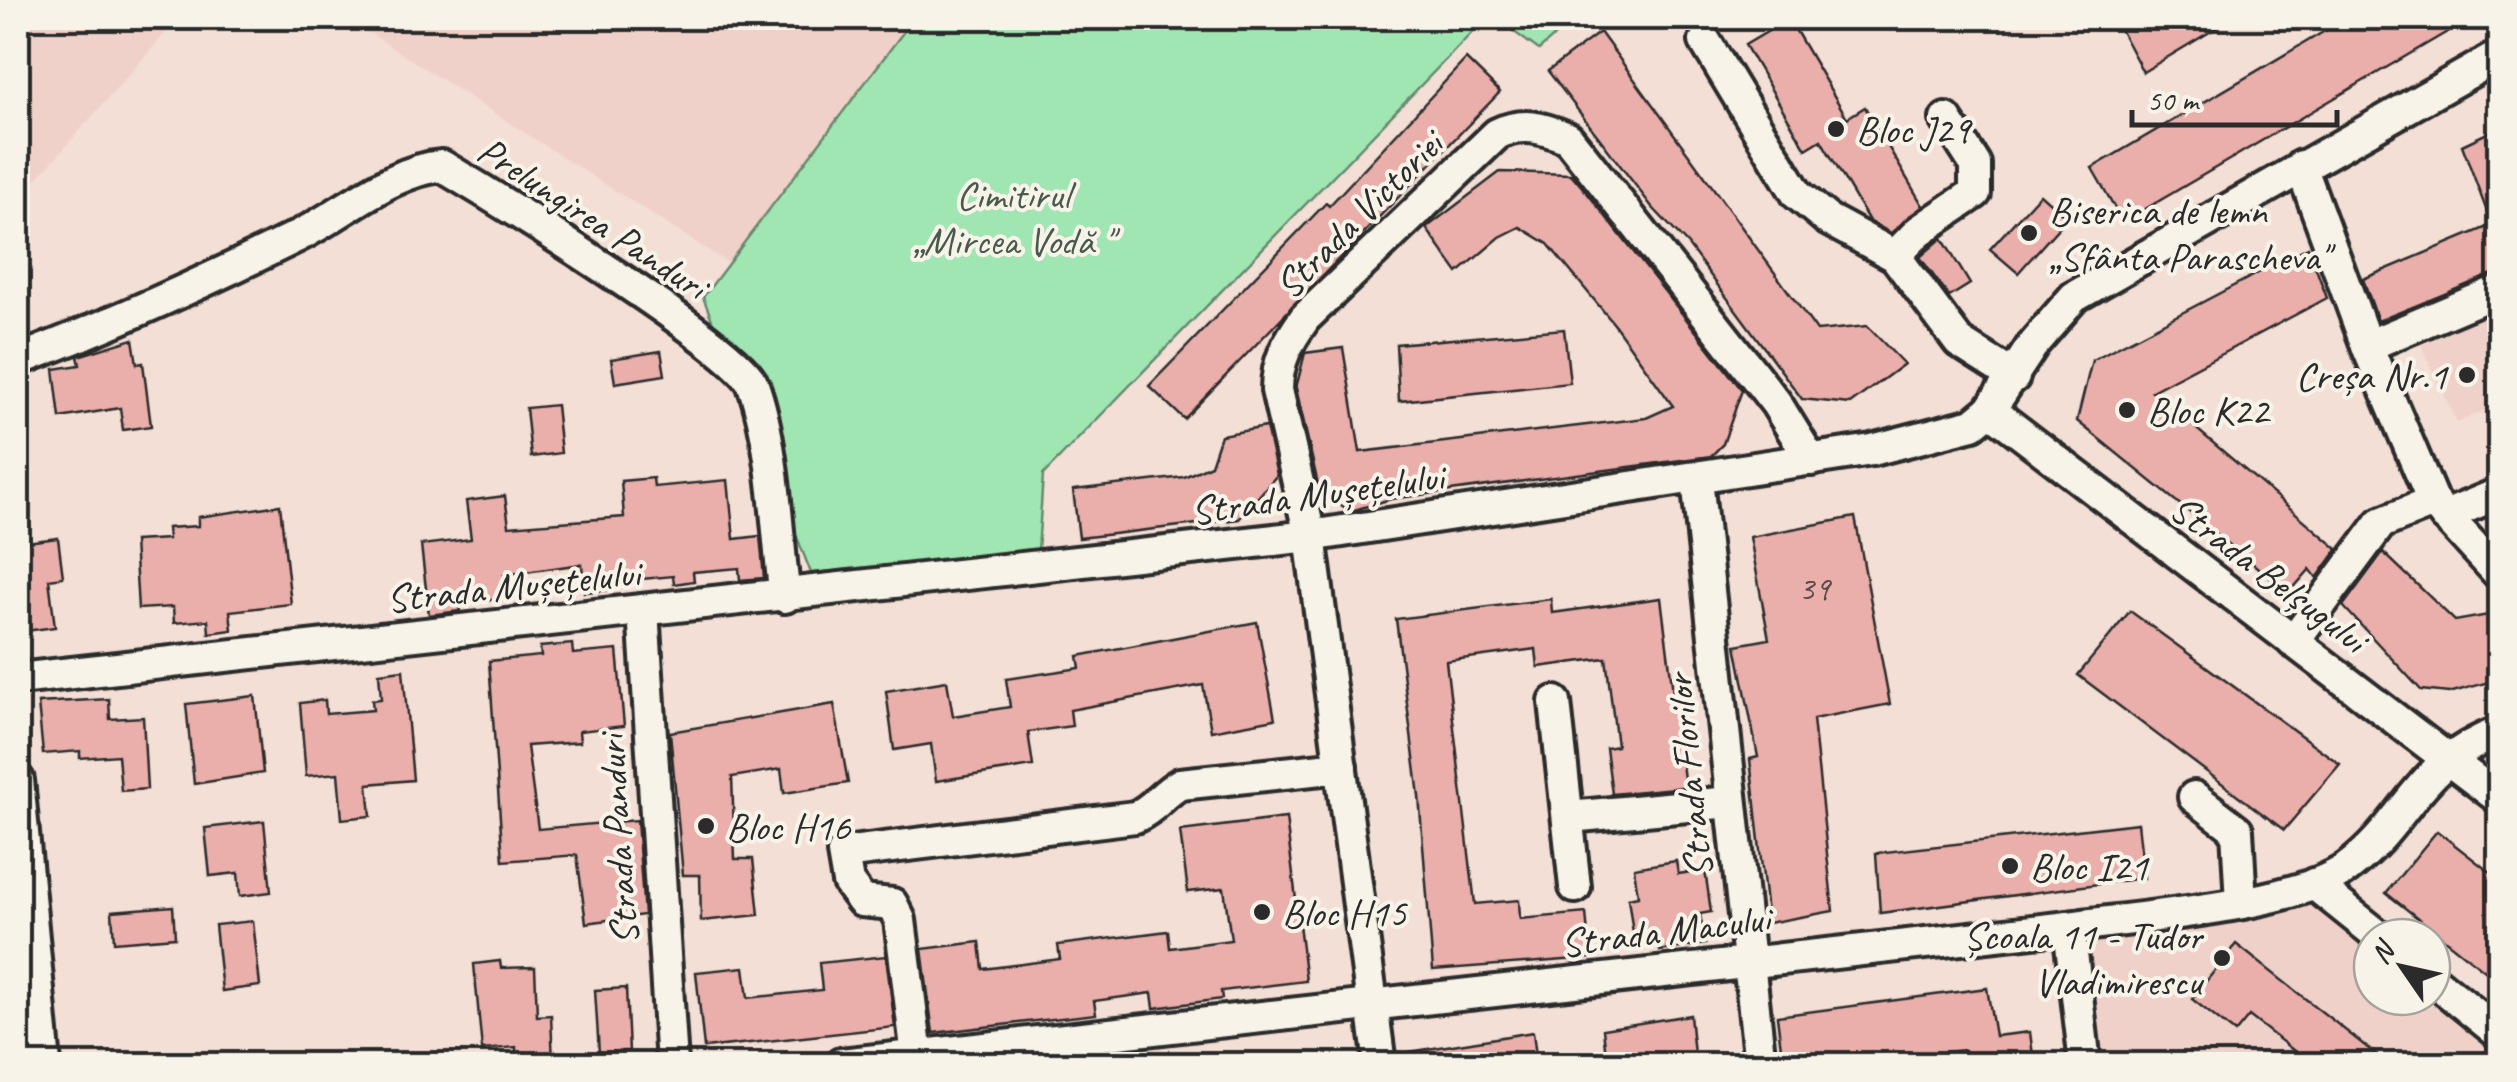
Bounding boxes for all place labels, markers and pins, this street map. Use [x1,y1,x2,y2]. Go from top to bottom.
place label: Bloc J29 [1856,105,1973,155]
marker: Bloc J29 [1825,118,1847,140]
place label: Biserica de lemn „Sfânta Parascheva" [2049,186,2336,282]
marker: Biserica de lemn „Sfânta Parascheva" [2018,222,2040,244]
place label: Creșa Nr.1 [2296,351,2449,401]
marker: Creșa Nr.1 [2456,364,2478,386]
place label: Bloc K22 [2147,386,2272,436]
marker: Bloc K22 [2116,399,2138,421]
place label: Bloc H16 [726,802,851,852]
marker: Bloc H16 [695,815,717,837]
place label: Bloc I21 [2030,842,2150,892]
marker: Bloc I21 [1999,855,2021,877]
place label: Bloc H15 [1282,888,1408,938]
marker: Bloc H15 [1251,901,1273,923]
place label: Școala 11 - Tudor Vladimirescu [1963,911,2205,1007]
marker: Școala 11 - Tudor Vladimirescu [2211,947,2233,969]

